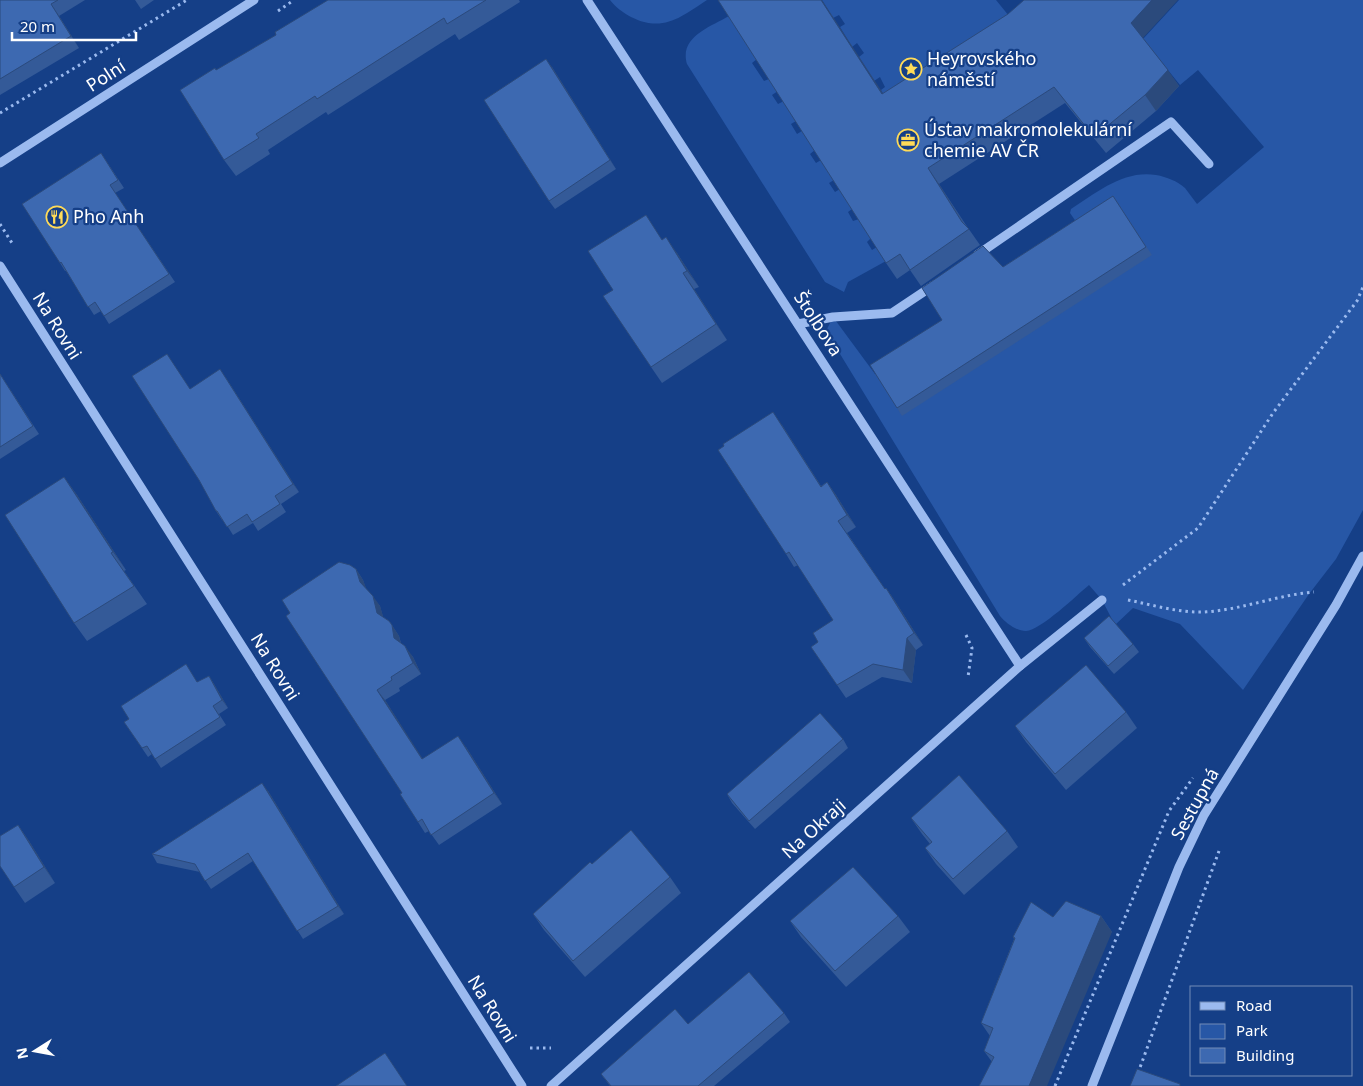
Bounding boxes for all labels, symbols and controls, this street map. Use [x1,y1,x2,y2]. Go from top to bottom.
scale bar [12,10,136,42]
text: 20 m [20,16,55,36]
place label: Heyrovského náměstí [927,46,1036,91]
street label: Polní [81,53,130,97]
place icon: Heyrovského náměstí [899,57,923,81]
place label: Ústav makromolekulární chemie AV ČR [924,117,1132,162]
office icon: Ústav makromolekulární chemie AV ČR [896,128,920,152]
place label: Pho Anh [73,204,144,228]
restaurant icon: Pho Anh [45,205,69,229]
street label: Štolbova [789,286,849,361]
street label: Na Rovni [28,287,88,364]
street label: Na Rovni [246,628,306,705]
street label: Sestupná [1165,763,1224,844]
street label: Na Okraji [776,793,851,863]
street label: Na Rovni [463,970,523,1047]
legend [1190,986,1353,1076]
text: Road [1236,995,1272,1015]
text: Park [1236,1020,1268,1040]
north arrow [10,1026,60,1076]
text: Building [1236,1045,1294,1065]
text: N [11,1046,32,1061]

